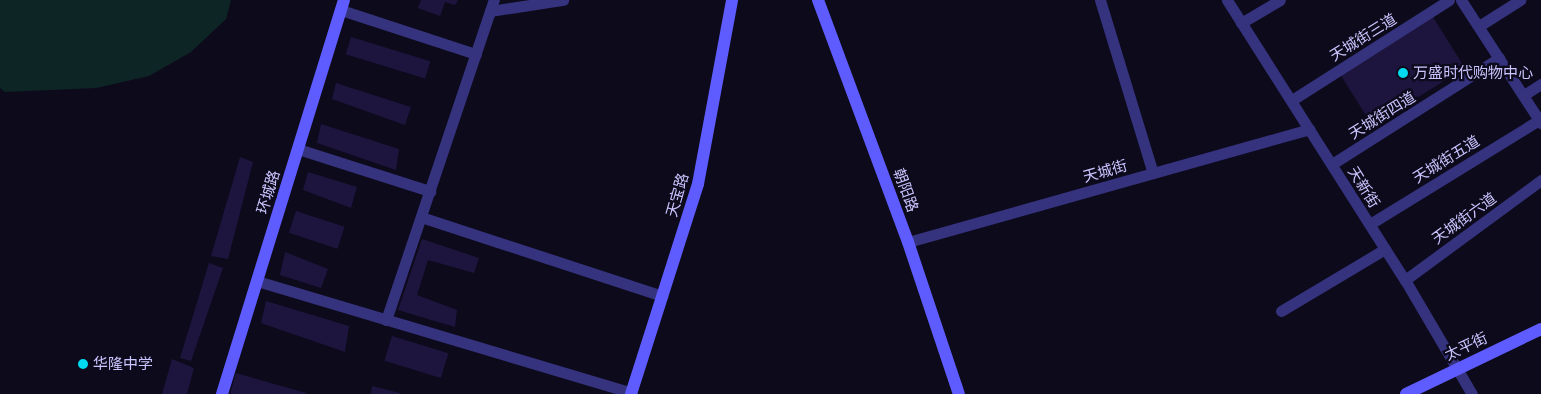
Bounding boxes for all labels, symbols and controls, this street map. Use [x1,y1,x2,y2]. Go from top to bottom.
street label: 天城街三道 [1326,9,1400,65]
place label: 万盛时代购物中心 [1413,64,1533,82]
marker: 万盛时代购物中心 [1397,67,1409,79]
street label: 天城街四道 [1345,87,1419,143]
street label: 天城街五道 [1409,131,1483,187]
street label: 天城街 [1081,156,1129,186]
street label: 天新街 [1344,163,1384,211]
street label: 朝阳路 [890,166,922,214]
street label: 环城路 [253,168,283,216]
street label: 天宝路 [662,171,692,219]
street label: 天城街六道 [1428,189,1500,247]
street label: 太平街 [1442,328,1490,364]
place label: 华隆中学 [93,355,153,373]
marker: 华隆中学 [77,358,89,370]

